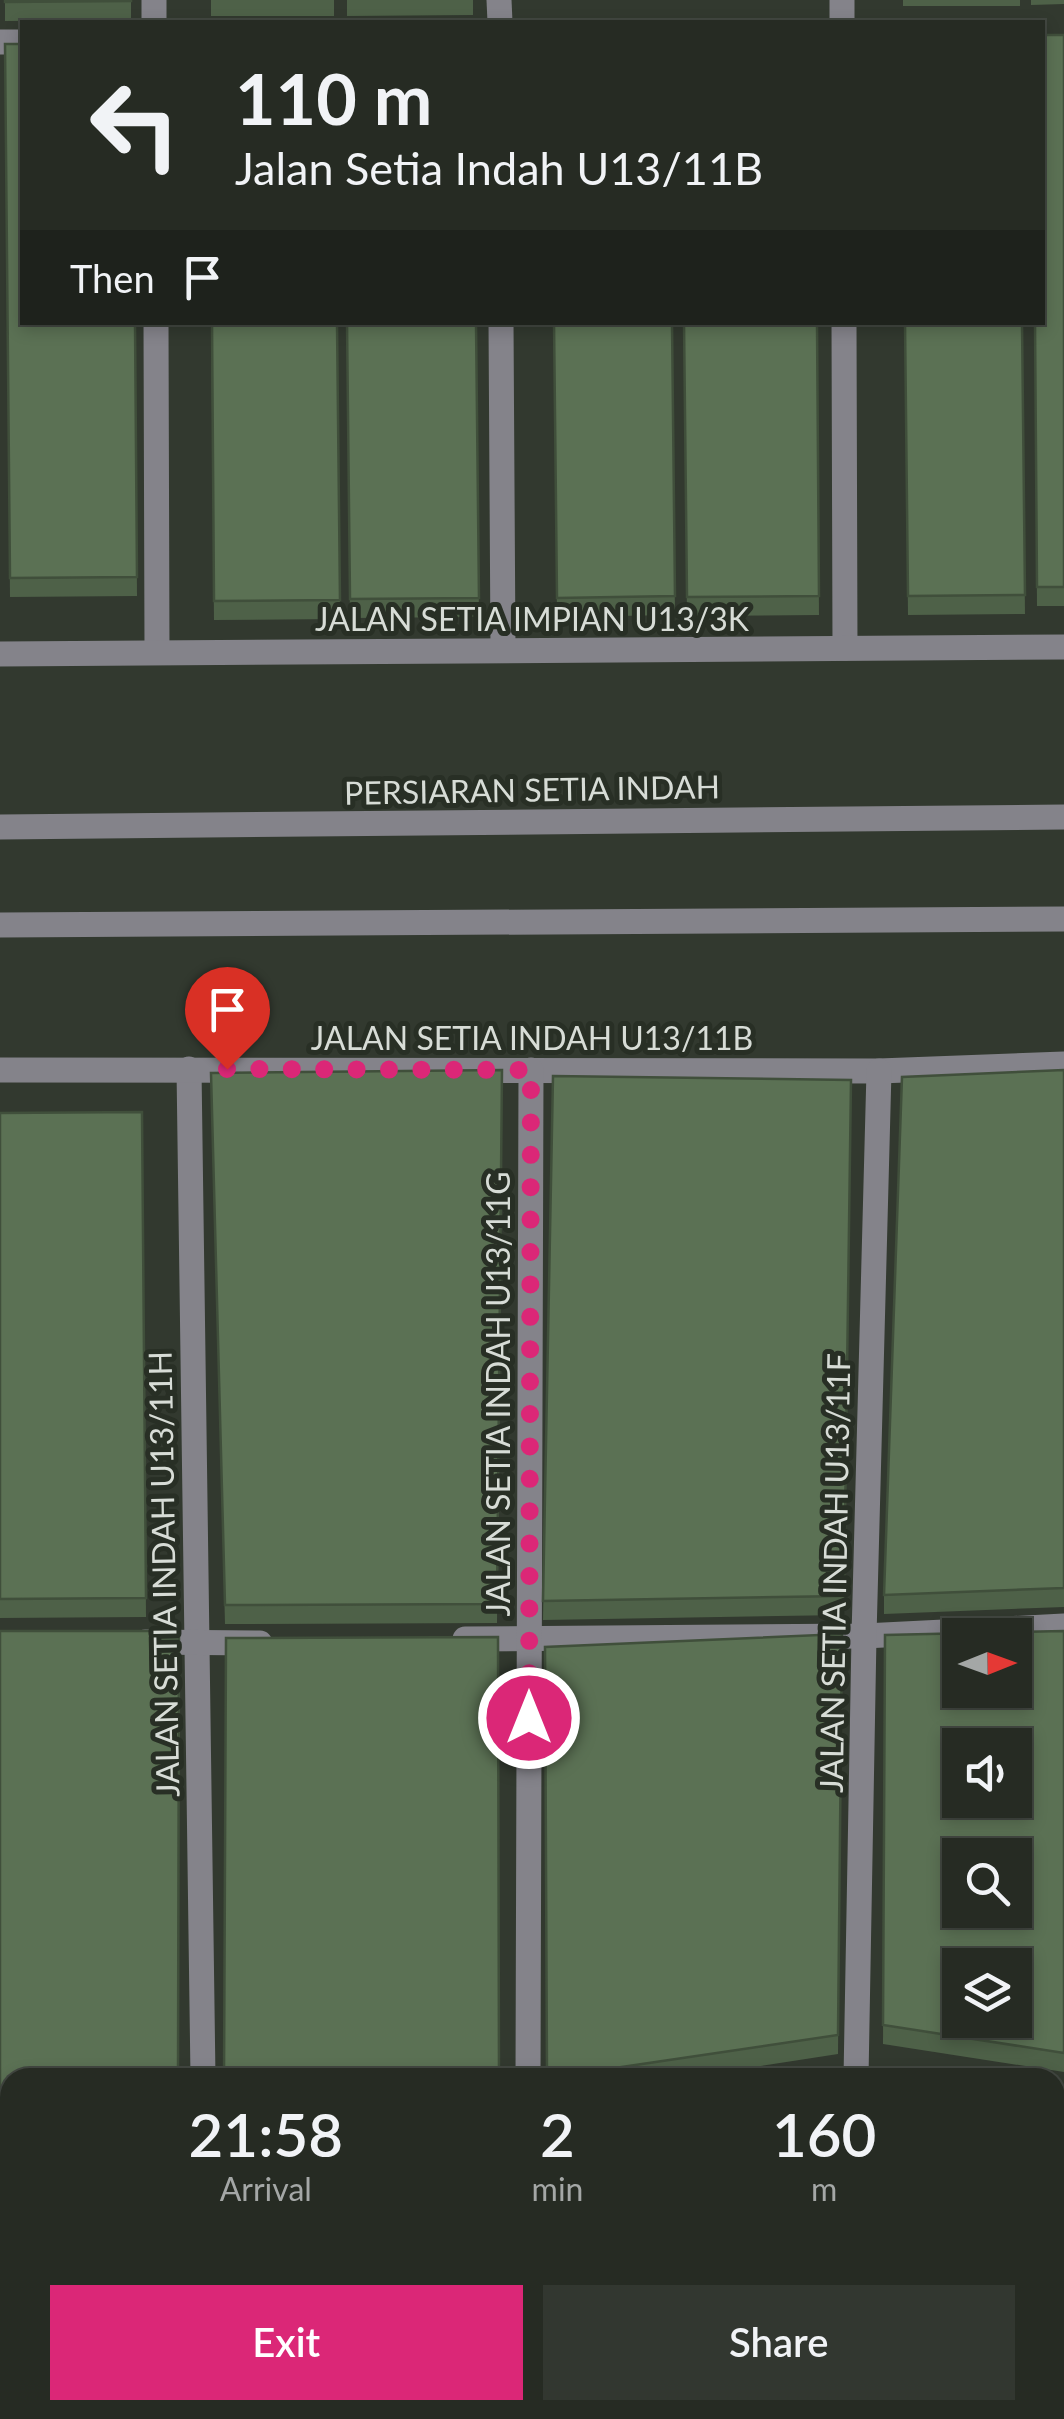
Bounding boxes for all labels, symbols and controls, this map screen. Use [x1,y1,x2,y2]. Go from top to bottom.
text: 110 m [235,56,432,140]
icon: left [70,60,200,190]
text: Jalan Setia Indah U13/11B [235,141,763,195]
icon: arrive [175,250,230,305]
text: Then [70,255,155,301]
street label: JALAN SETIA IMPIAN U13/3K [315,599,750,638]
street label: PERSIARAN SETIA INDAH [344,766,720,812]
pin [185,967,270,1070]
icon: arrive [200,982,255,1037]
street label: JALAN SETIA INDAH U13/11B [311,1018,753,1057]
street label: JALAN SETIA INDAH U13/11G [478,1171,517,1617]
street label: JALAN SETIA INDAH U13/11H [140,1351,186,1797]
street label: JALAN SETIA INDAH U13/11F [811,1353,857,1793]
north arrow [942,1618,1032,1708]
map controls [942,1618,1032,2038]
position arrow [477,1666,581,1770]
button: sound [942,1728,1032,1818]
button: search [942,1838,1032,1928]
button: layers [942,1948,1032,2038]
text: 21:58 [189,2098,343,2170]
text: 2 [540,2098,575,2170]
text: 160 [772,2098,876,2170]
text: Arrival [220,2169,312,2208]
text: min [532,2169,583,2208]
text: m [811,2169,837,2208]
button: Exit [50,2285,523,2400]
button: Share [543,2285,1015,2400]

